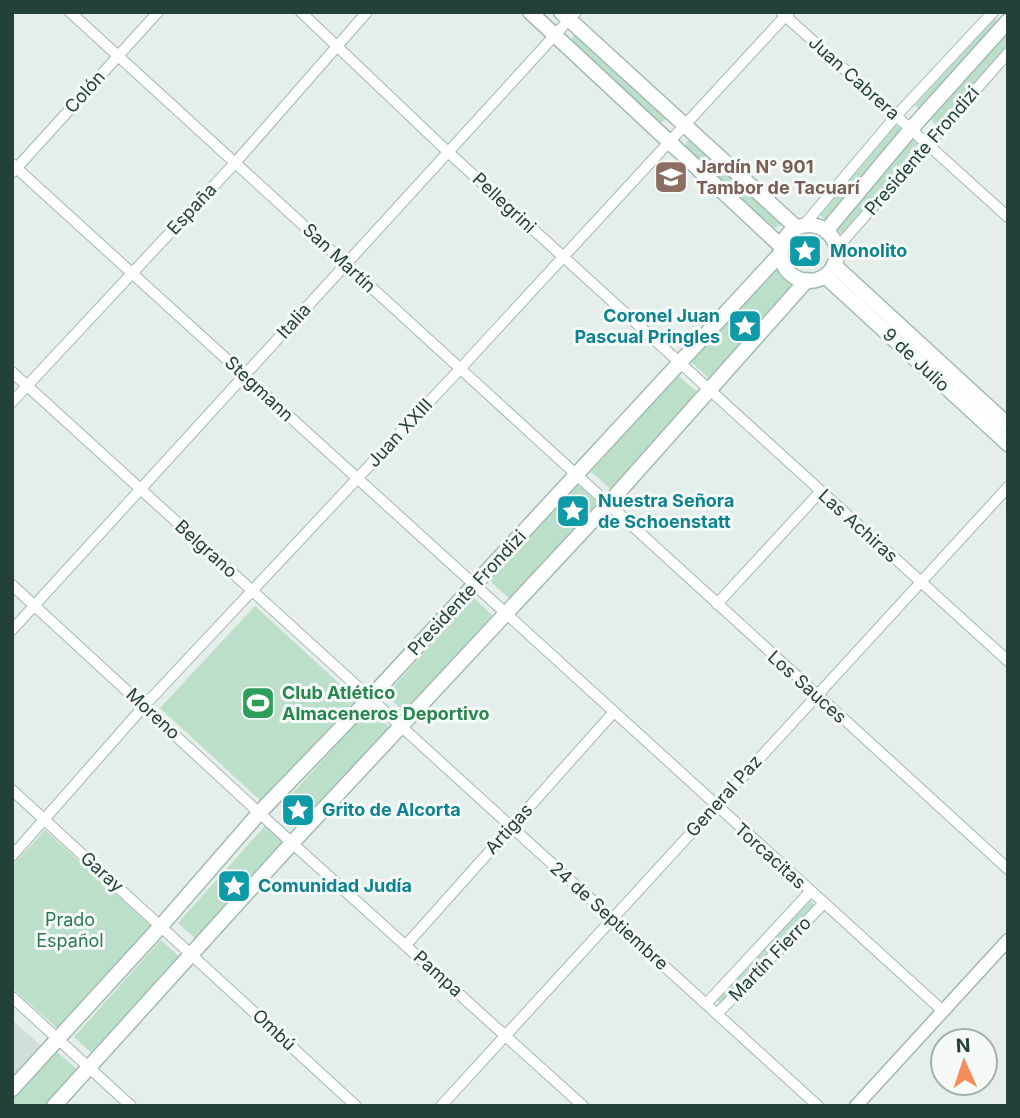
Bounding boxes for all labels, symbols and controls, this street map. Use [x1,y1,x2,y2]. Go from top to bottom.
street label: Juan Cabrera [805,31,904,124]
street label: Colón [60,66,109,117]
street label: Presidente Frondizi [860,82,983,219]
place label: Jardín N° 901 Tambor de Tacuarí [696,156,861,198]
school or university icon: Jardín N° 901 Tambor de Tacuarí [652,158,690,196]
street label: Pellegrini [468,168,540,237]
street label: España [163,179,221,239]
street label: San Martín [299,219,380,297]
place icon: Monolito [786,232,824,270]
place label: Monolito [830,240,907,261]
street label: Italia [272,299,315,343]
place label: Coronel Juan Pascual Pringles [574,305,720,347]
place icon: Coronel Juan Pascual Pringles [726,307,764,345]
street label: 9 de Julio [879,324,954,396]
street label: Stegmann [221,352,298,426]
street label: Juan XXIII [363,394,437,471]
street label: Las Achiras [815,485,902,567]
place label: Nuestra Señora de Schoenstatt [598,490,734,532]
place icon: Nuestra Señora de Schoenstatt [554,492,592,530]
street label: Belgrano [171,515,242,582]
street label: Presidente Frondizi [403,526,530,660]
street label: Los Sauces [764,646,851,727]
place label: Club Atlético Almaceneros Deportivo [282,682,489,724]
street label: Moreno [122,684,184,744]
sports icon: Club Atlético Almaceneros Deportivo [239,684,277,722]
street label: General Paz [681,750,766,841]
place icon: Grito de Alcorta [279,791,317,829]
place label: Grito de Alcorta [322,799,461,820]
street label: Artigas [481,799,537,858]
street label: Torcacitas [731,818,810,893]
street label: Garay [77,847,128,896]
street label: 24 de Septiembre [546,857,673,974]
place icon: Comunidad Judía [215,867,253,905]
place label: Comunidad Judía [258,875,412,896]
park label: Prado Español [36,909,104,951]
street label: Martín Fierro [724,912,815,1005]
street label: Pampa [410,946,467,1001]
street label: Ombú [248,1004,300,1055]
north arrow [929,1027,999,1097]
text: N [955,1034,971,1057]

